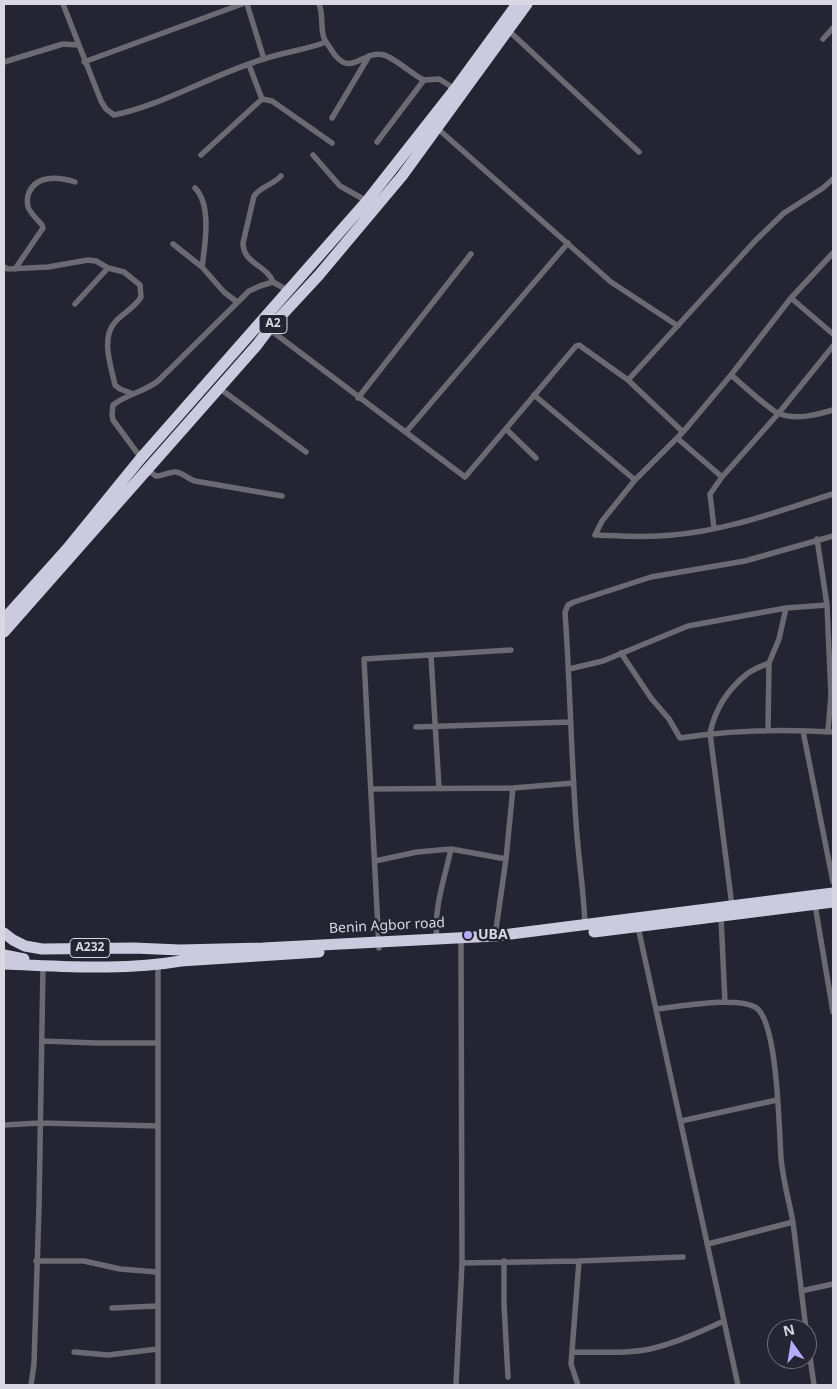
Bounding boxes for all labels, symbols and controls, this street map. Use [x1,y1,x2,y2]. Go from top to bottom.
road number: A2 [259,314,287,334]
street label: Benin Agbor road [329,915,445,937]
place label: UBA [478,927,508,943]
marker: UBA [462,929,474,941]
road number: A232 [70,938,110,958]
north arrow [767,1319,817,1369]
text: N [781,1319,796,1340]

